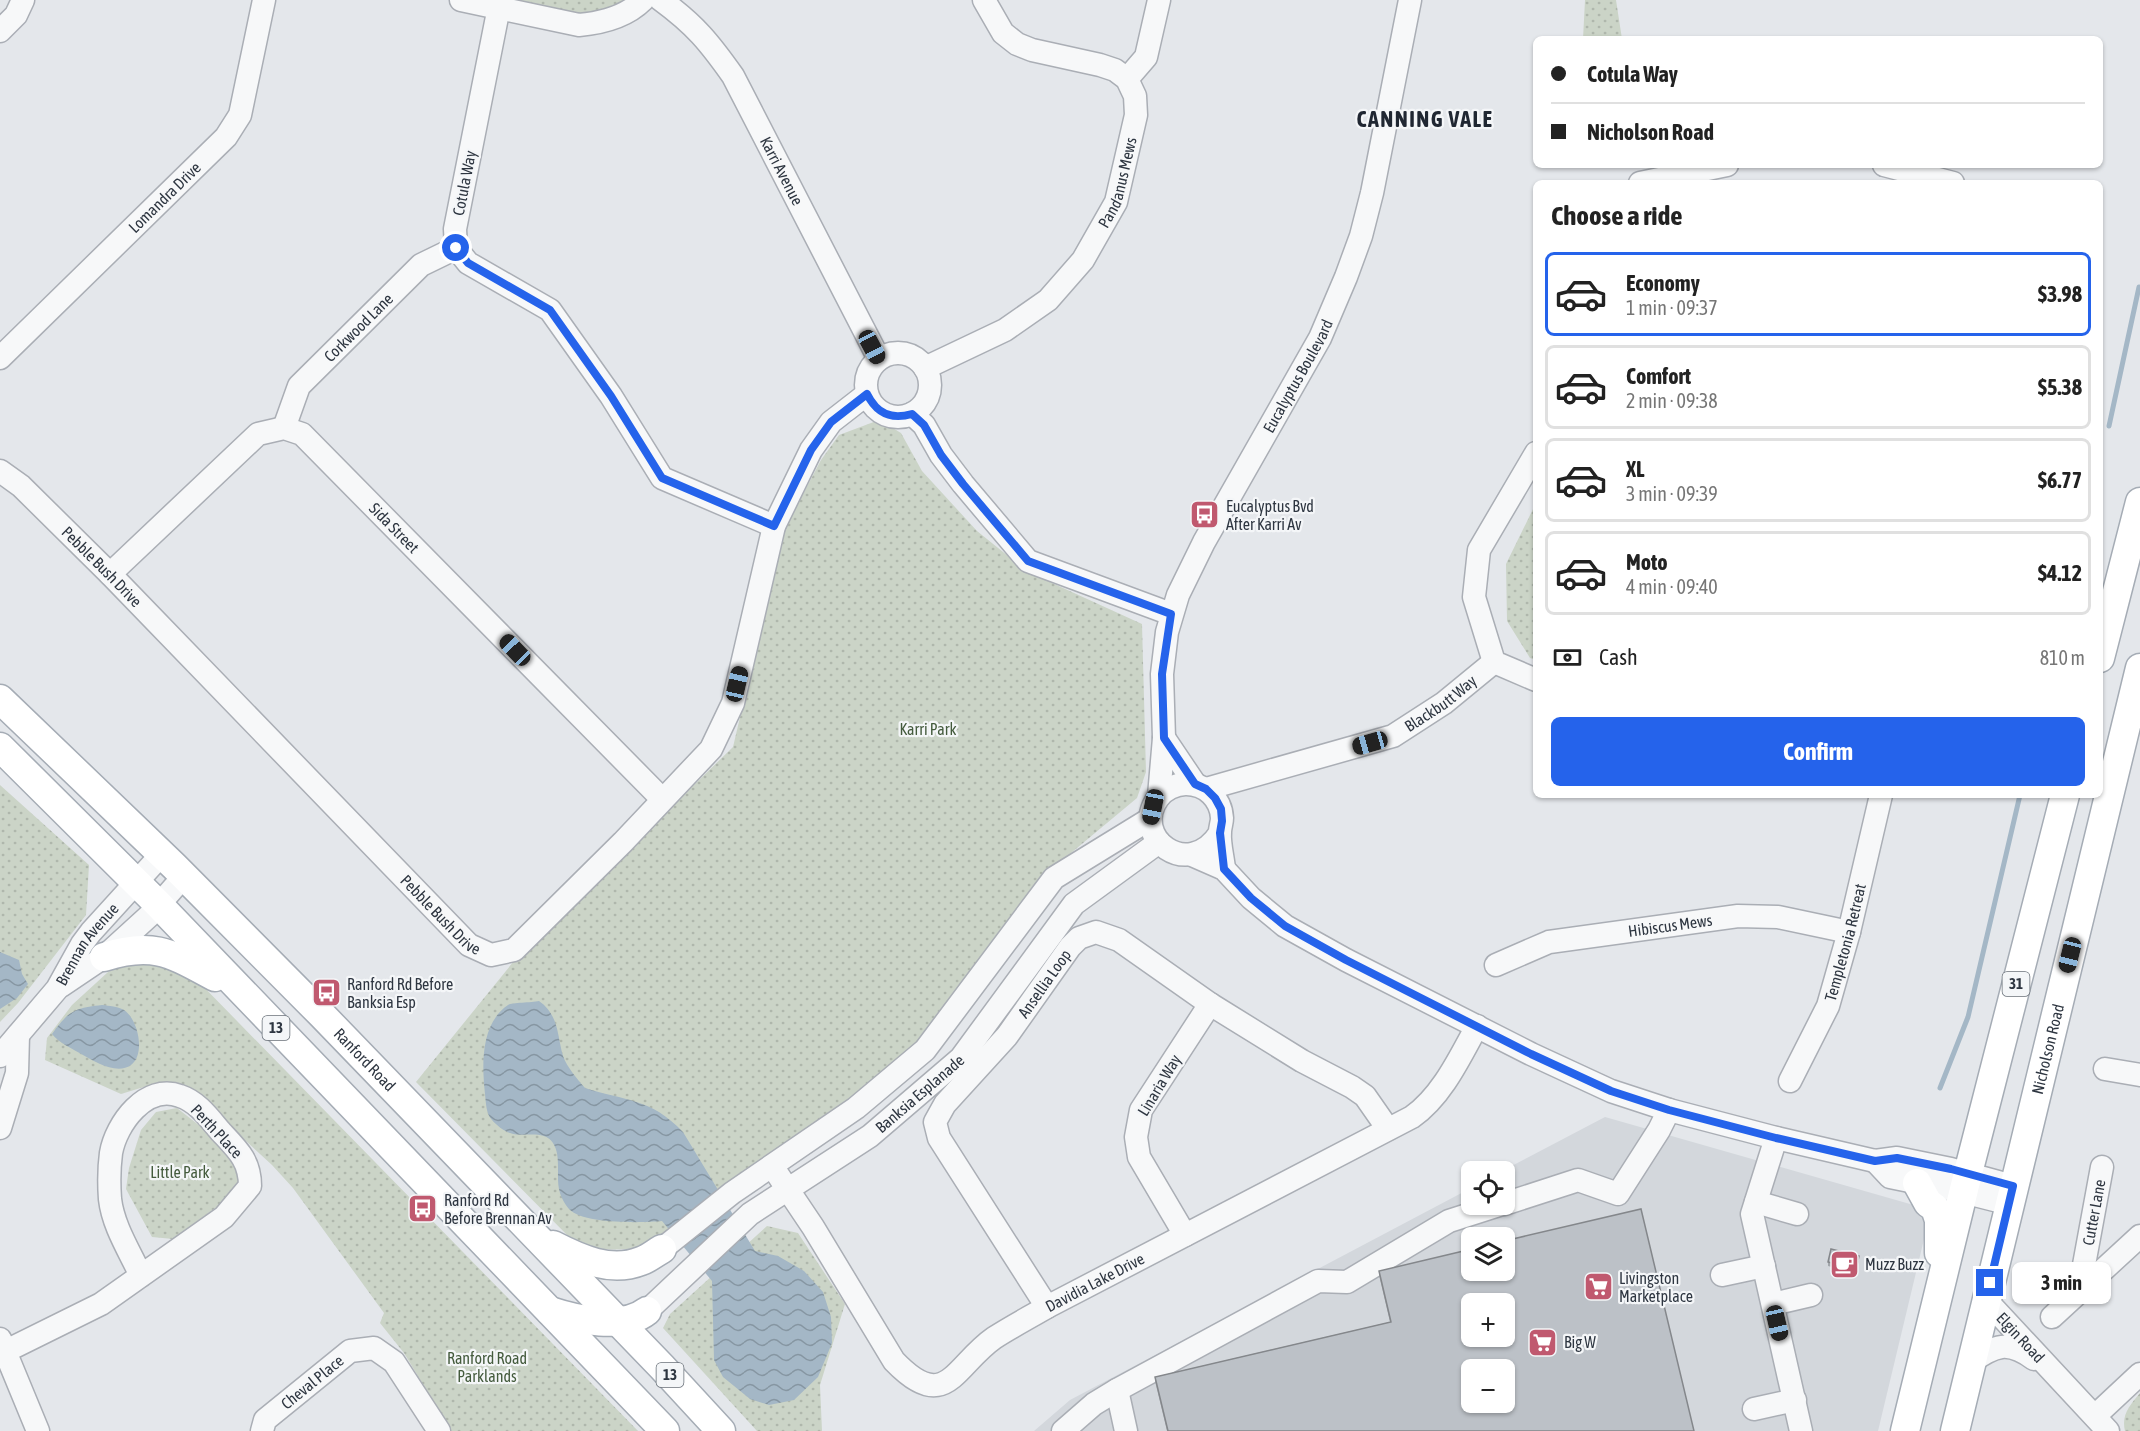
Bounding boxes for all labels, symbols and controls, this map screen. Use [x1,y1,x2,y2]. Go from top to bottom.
text: Cotula Way [1587,61,1678,87]
district label: CANNING VALE [1357,106,1493,132]
text: Nicholson Road [1587,119,1714,145]
street label: Karri Avenue [757,134,807,208]
street label: Pandanus Mews [1094,135,1140,231]
street label: Cotula Way [449,148,480,217]
street label: Lomandra Drive [125,158,204,236]
text: Choose a ride [1551,200,1683,231]
route start [442,234,469,261]
icon: car [1554,267,1608,321]
text: Economy [1626,270,1700,296]
text: $3.98 [2038,281,2082,307]
street label: Corkwood Lane [320,289,396,365]
text: 1 min · 09:37 [1626,296,1718,319]
street label: Eucalyptus Boulevard [1259,317,1336,436]
car [856,327,888,367]
icon: car [1554,360,1608,414]
text: Comfort [1626,363,1691,389]
text: $5.38 [2038,374,2082,400]
text: 2 min · 09:38 [1626,389,1718,412]
icon: car [1554,453,1608,507]
text: XL [1626,456,1644,482]
text: $6.77 [2038,467,2082,493]
text: 3 min · 09:39 [1626,482,1718,505]
place label: Eucalyptus Bvd After Karri Av [1226,497,1314,533]
street label: Sida Street [366,499,423,557]
bus stop icon: Eucalyptus Bvd After Karri Av [1189,499,1221,531]
street label: Pebble Bush Drive [58,523,146,610]
icon: car [1554,546,1608,600]
text: Moto [1626,549,1668,575]
text: $4.12 [2038,560,2082,586]
text: 4 min · 09:40 [1626,575,1718,598]
car [496,631,534,669]
icon: cash [1551,641,1584,674]
text: Cash [1599,644,1638,670]
text: 810 m [2040,646,2085,669]
car [724,664,750,704]
street label: Blackbutt Way [1401,671,1481,735]
button: Confirm [1551,717,2085,786]
park label: Karri Park [900,720,957,738]
car [1350,729,1390,757]
car [1141,788,1165,826]
street label: Pebble Bush Drive [397,871,483,958]
street label: Templetonia Retreat [1821,881,1869,1003]
street label: Brennan Avenue [52,899,122,988]
street label: Hibiscus Mews [1627,911,1714,940]
car [2057,935,2083,975]
street label: Ansellia Loop [1014,946,1075,1021]
road number: 31 [2002,972,2030,996]
place label: Ranford Rd Before Banksia Esp [347,975,453,1012]
bus stop icon: Ranford Rd Before Banksia Esp [310,977,342,1009]
street label: Nicholson Road [2028,1002,2067,1096]
road number: 13 [262,1016,290,1040]
street label: Ranford Road [331,1024,399,1095]
street label: Banksia Esplanade [872,1051,968,1136]
street label: Linaria Way [1134,1051,1185,1119]
street label: Perth Place [188,1100,246,1162]
map controls [1461,1161,1515,1413]
button: locate [1461,1161,1515,1215]
park label: Little Park [150,1163,210,1181]
street label: Cutter Lane [2079,1178,2109,1247]
place label: Ranford Rd Before Brennan Av [444,1191,552,1227]
bus stop icon: Ranford Rd Before Brennan Av [407,1193,439,1225]
button: layers [1461,1227,1515,1281]
cafe icon: Muzz Buzz [1828,1248,1860,1280]
street label: Davidia Lake Drive [1042,1249,1147,1315]
place label: Muzz Buzz [1865,1255,1924,1273]
callout: 3 min [2011,1262,2110,1304]
place label: Livingston Marketplace [1619,1269,1693,1306]
route end [1976,1269,2003,1296]
supermarket icon: Livingston Marketplace [1582,1271,1614,1303]
text: 3 min [2041,1271,2082,1294]
button: + [1461,1293,1515,1347]
car [1764,1303,1790,1343]
street label: Elgin Road [1993,1309,2048,1366]
supermarket icon: Big W [1527,1326,1559,1358]
place label: Big W [1564,1333,1596,1352]
park label: Ranford Road Parklands [447,1349,527,1385]
street label: Cheval Place [277,1351,347,1412]
button: − [1461,1359,1515,1413]
road number: 13 [656,1363,684,1387]

